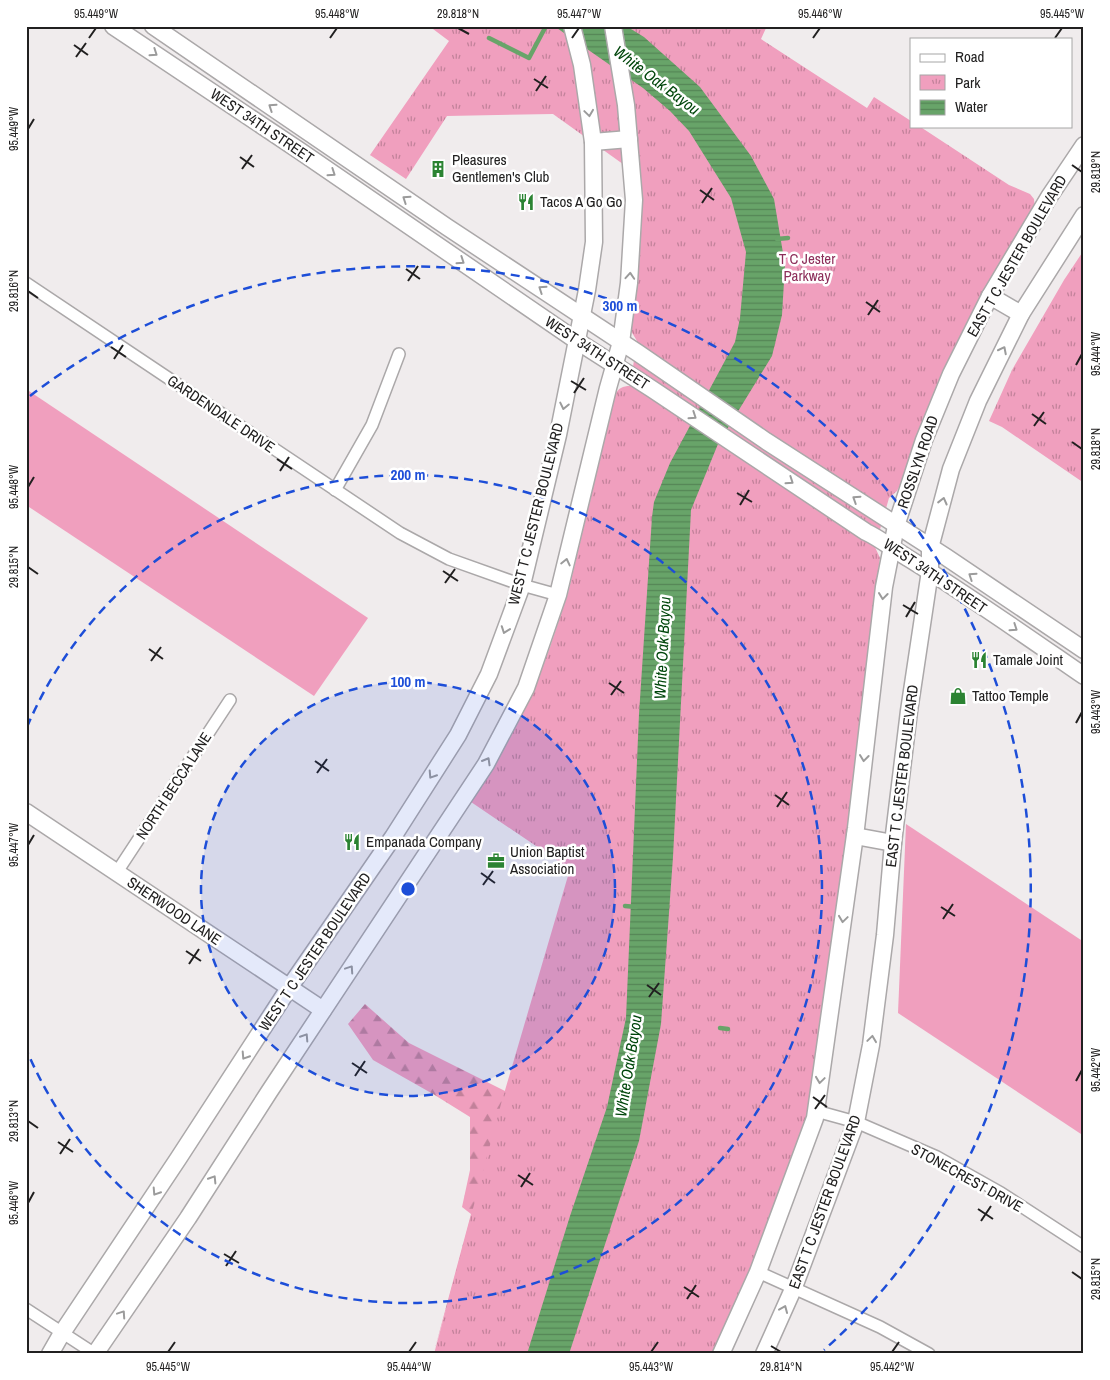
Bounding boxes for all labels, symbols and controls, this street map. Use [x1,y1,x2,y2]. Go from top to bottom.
text: 95.449°W [74,6,119,22]
text: 95.448°W [315,6,360,22]
text: 29.818°N [437,6,479,22]
text: 95.447°W [557,6,602,22]
text: 95.446°W [798,6,843,22]
text: 95.445°W [1040,6,1085,22]
legend [910,38,1072,128]
water label: White Oak Bayou [609,40,705,120]
text: Road [955,46,984,67]
one-way arrow [148,47,158,56]
text: Park [955,72,981,93]
street label: WEST 34TH STREET [206,83,319,168]
text: Water [955,96,987,117]
one-way arrow [268,104,278,113]
text: 95.449°W [6,106,22,151]
one-way arrow [584,109,594,118]
place label: Pleasures Gentlemen's Club [452,149,550,187]
text: 29.819°N [1088,151,1104,193]
building icon: Pleasures Gentlemen's Club [428,159,448,179]
one-way arrow [327,167,336,176]
street label: EAST T C JESTER BOULEVARD [962,171,1072,341]
place label: Tacos A Go Go [540,191,622,212]
restaurant icon: Tacos A Go Go [516,192,536,212]
one-way arrow [403,196,412,205]
park label: T C Jester Parkway [779,248,835,286]
one-way arrow [455,255,464,264]
text: 29.816°N [6,270,22,312]
one-way arrow [624,272,635,280]
one-way arrow [538,286,547,295]
text: 300 m [603,295,637,316]
street label: WEST 34TH STREET [541,311,654,395]
text: 95.444°W [1088,331,1104,376]
one-way arrow [997,346,1007,355]
street label: GARDENDALE DRIVE [163,370,279,457]
one-way arrow [559,401,569,410]
one-way arrow [687,409,696,419]
street label: ROSSLYN ROAD [892,413,943,511]
street label: WEST T C JESTER BOULEVARD [503,420,568,607]
text: 29.818°N [1088,428,1104,470]
text: 95.448°W [6,464,22,509]
text: 200 m [391,464,425,485]
one-way arrow [785,474,794,484]
one-way arrow [852,495,861,505]
one-way arrow [937,496,948,505]
street label: WEST 34TH STREET [879,533,992,618]
text: 29.815°N [6,546,22,588]
one-way arrow [560,557,571,566]
one-way arrow [969,573,978,582]
one-way arrow [878,592,889,600]
water label: White Oak Bayou [648,596,676,700]
one-way arrow [1008,622,1017,631]
one-way arrow [501,626,511,634]
place label: Tamale Joint [993,649,1064,670]
restaurant icon: Tamale Joint [969,650,989,670]
text: 100 m [391,671,425,692]
street label: EAST T C JESTER BOULEVARD [880,683,923,868]
place label: Tattoo Temple [972,685,1049,706]
shop icon: Tattoo Temple [948,686,968,706]
text: 95.443°W [1088,689,1104,734]
street label: NORTH BECCA LANE [131,728,216,844]
one-way arrow [859,754,870,762]
one-way arrow [481,757,491,766]
one-way arrow [429,770,439,779]
text: 95.447°W [6,822,22,867]
place label: Empanada Company [366,831,482,852]
restaurant icon: Empanada Company [342,832,362,852]
place label: Union Baptist Association [509,841,585,879]
office icon: Union Baptist Association [486,851,506,871]
street label: WEST T C JESTER BOULEVARD [254,868,376,1035]
street label: SHERWOOD LANE [123,871,225,950]
centre of rings [399,880,417,898]
one-way arrow [839,914,849,923]
one-way arrow [343,966,353,975]
water label: White Oak Bayou [609,1013,647,1119]
one-way arrow [299,1033,308,1042]
one-way arrow [866,1035,877,1043]
text: 95.442°W [1088,1047,1104,1092]
one-way arrow [242,1050,251,1060]
one-way arrow [816,1075,826,1084]
text: 29.813°N [6,1100,22,1142]
street label: EAST T C JESTER BOULEVARD [783,1112,866,1292]
street label: STONECREST DRIVE [908,1138,1027,1217]
one-way arrow [207,1175,216,1184]
text: 95.446°W [6,1180,22,1225]
one-way arrow [153,1186,162,1196]
text: 29.815°N [1088,1258,1104,1300]
one-way arrow [779,1306,789,1314]
one-way arrow [116,1310,125,1319]
text: 95.445°W [146,1359,191,1375]
text: 95.444°W [387,1359,432,1375]
text: 95.443°W [629,1359,674,1375]
text: 29.814°N [760,1359,802,1375]
text: 95.442°W [870,1359,915,1375]

